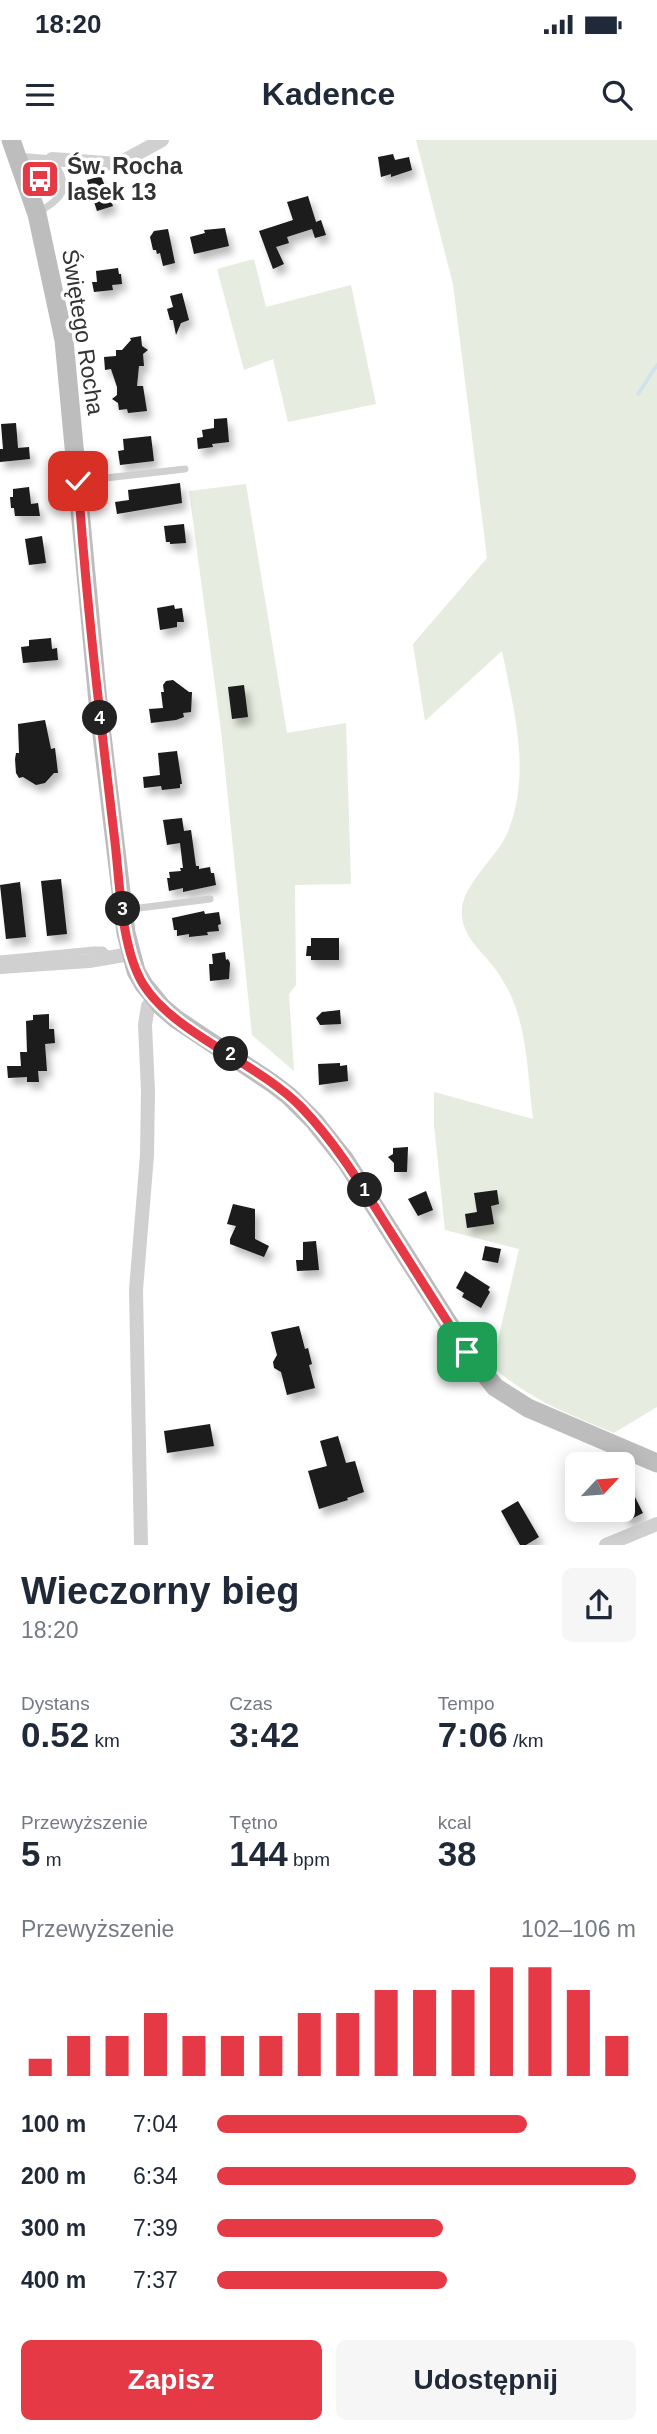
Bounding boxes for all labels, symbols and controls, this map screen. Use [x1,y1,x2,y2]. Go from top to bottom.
text: 18:20 [35,9,102,39]
icon: menu [21,76,59,114]
text: Kadence [262,76,395,112]
icon: search [598,76,636,114]
place label: Św. Rocha lasek 13 [67,152,183,205]
bus stop icon: Św. Rocha lasek 13 [19,158,61,200]
street label: Świętego Rocha [57,247,110,417]
pin [48,451,108,511]
icon: check [59,462,97,500]
pin: 4 [82,700,118,736]
text: 4 [94,707,105,728]
pin: 3 [106,892,140,926]
text: 3 [117,898,128,919]
pin: 2 [214,1037,248,1072]
text: 2 [225,1043,236,1064]
pin: 1 [348,1172,382,1208]
text: 1 [359,1179,370,1200]
pin [437,1322,497,1382]
icon: arrive [448,1333,486,1371]
north arrow [565,1452,635,1522]
map controls [565,1452,635,1522]
button: share [562,1568,636,1642]
text: Wieczorny bieg [21,1570,299,1612]
text: 18:20 [21,1617,79,1643]
text: Dystans [21,1693,90,1714]
text: Czas [229,1693,273,1714]
text: Tempo [438,1693,495,1714]
text: 0.52 [21,1715,89,1754]
text: 3:42 [229,1715,299,1754]
text: 7:06 [438,1715,508,1754]
text: km [89,1730,120,1751]
text: /km [508,1730,544,1751]
text: Przewyższenie [21,1812,148,1833]
text: Tętno [229,1812,278,1833]
text: kcal [438,1812,471,1833]
text: 5 [21,1834,40,1873]
text: 144 [229,1834,288,1873]
text: 38 [438,1834,477,1873]
text: m [40,1849,62,1870]
text: bpm [288,1849,330,1870]
text: Przewyższenie [21,1916,174,1942]
text: 102–106 m [521,1916,636,1942]
text: 100 m [21,2111,86,2137]
text: 7:04 [133,2111,178,2137]
text: 200 m [21,2163,86,2189]
text: 6:34 [133,2163,178,2189]
text: 300 m [21,2215,86,2241]
text: 7:39 [133,2215,178,2241]
text: 400 m [21,2267,86,2293]
text: 7:37 [133,2267,178,2293]
button: Zapisz [21,2340,322,2420]
button: Udostępnij [336,2340,636,2420]

